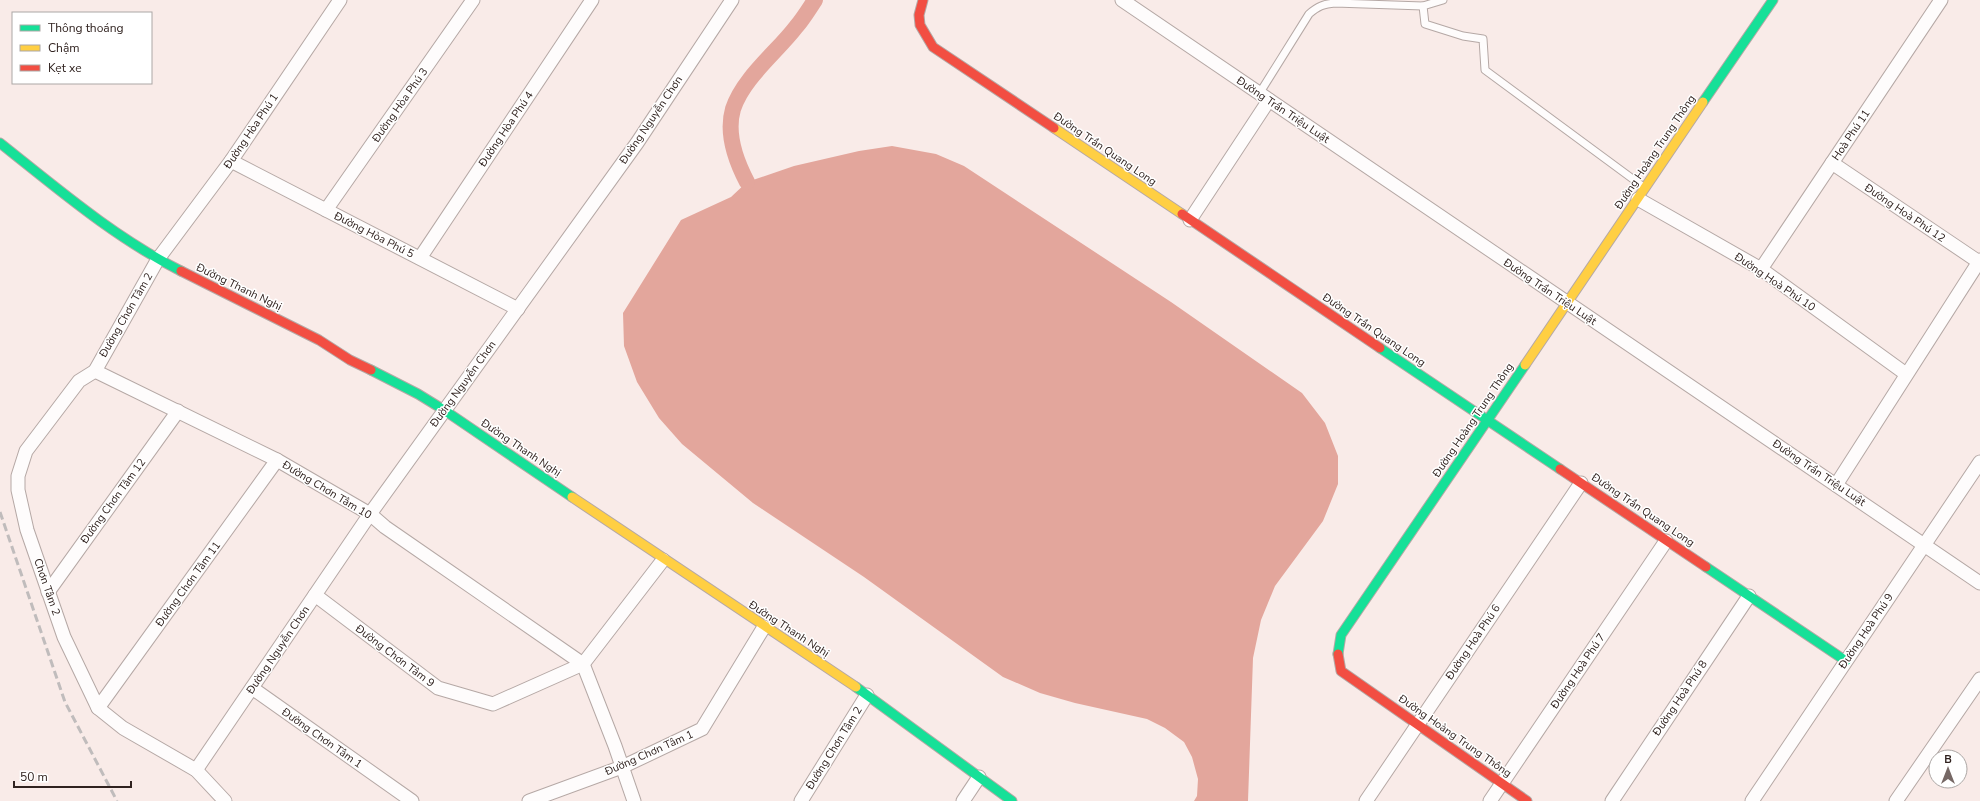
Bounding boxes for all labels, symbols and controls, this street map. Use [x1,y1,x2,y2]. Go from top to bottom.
legend [12,12,152,84]
text: Thông thoáng [48,20,124,36]
text: Chậm [48,40,80,56]
text: Kẹt xe [48,60,82,76]
street label: Đường Hòa Phú 3 [368,65,431,146]
street label: Đường Nguyễn Chơn [615,73,686,168]
street label: Đường Trần Triệu Luật [1233,73,1333,147]
street label: Đường Hòa Phú 4 [475,88,537,170]
street label: Đường Hòa Phú 1 [220,90,282,172]
street label: Đường Hoàng Trung Thông [1611,92,1699,213]
street label: Hoà Phú 11 [1828,107,1874,163]
street label: Đường Trần Quang Long [1050,108,1159,189]
street label: Đường Hoà Phú 12 [1861,180,1948,246]
street label: Đường Hòa Phú 5 [331,208,417,262]
street label: Đường Hoà Phú 10 [1731,249,1819,315]
street label: Đường Trần Triệu Luật [1500,255,1600,329]
street label: Đường Thanh Nghị [193,259,284,314]
street label: Đường Chơn Tâm 2 [95,270,156,361]
street label: Đường Trần Quang Long [1319,289,1428,370]
street label: Đường Nguyễn Chơn [426,338,499,431]
street label: Đường Hoàng Trung Thông [1429,360,1517,481]
street label: Đường Thanh Nghị [477,415,564,480]
street label: Đường Trần Triệu Luật [1769,436,1869,510]
street label: Đường Chơn Tâm 12 [76,455,149,547]
street label: Đường Chơn Tâm 10 [279,457,375,523]
street label: Đường Trần Quang Long [1588,469,1697,550]
street label: Đường Chơn Tâm 11 [151,538,224,630]
street label: Chơn Tâm 2 [30,557,64,617]
street label: Đường Hoà Phú 9 [1835,590,1897,672]
street label: Đường Thanh Nghị [745,597,832,661]
street label: Đường Hoà Phú 6 [1442,601,1504,683]
street label: Đường Nguyễn Chơn [242,603,313,698]
street label: Đường Chơn Tâm 9 [352,621,438,691]
street label: Đường Hoà Phú 7 [1547,630,1609,712]
street label: Đường Hoà Phú 8 [1649,657,1711,739]
street label: Đường Hoàng Trung Thông [1395,691,1515,781]
street label: Đường Chơn Tâm 1 [278,704,365,771]
street label: Đường Chơn Tâm 2 [802,704,866,793]
street label: Đường Chơn Tâm 1 [602,727,696,780]
north arrow [1928,749,1968,789]
text: B [1944,752,1952,767]
scale bar [14,763,131,789]
text: 50 m [20,769,48,785]

